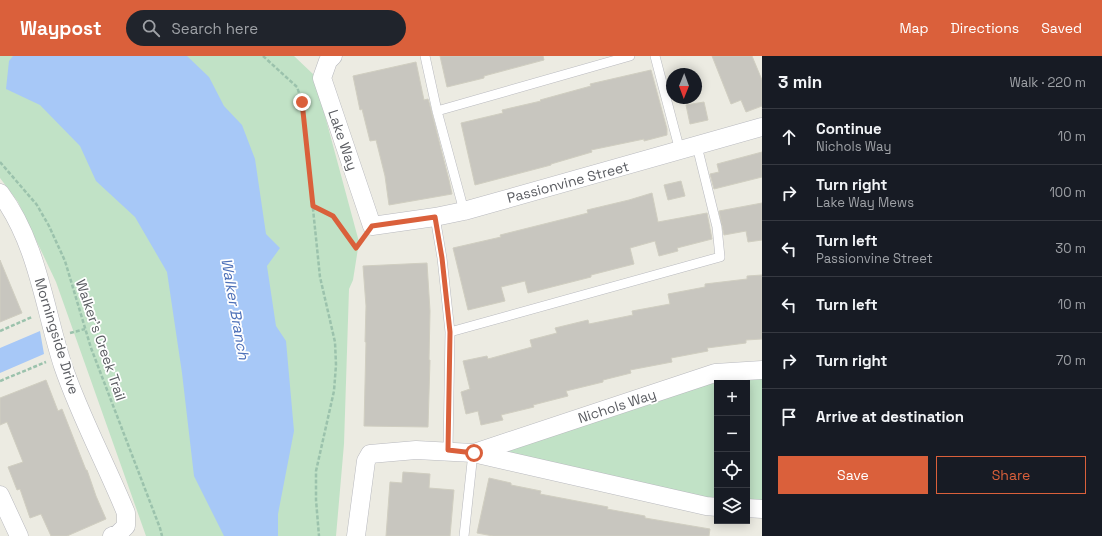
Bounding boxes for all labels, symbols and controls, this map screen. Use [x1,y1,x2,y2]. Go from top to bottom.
search box [126,10,406,46]
text: Waypost [20,16,102,41]
icon: search [140,17,162,39]
text: Search here [172,19,258,38]
text: Map [899,19,929,37]
text: Directions [951,19,1019,37]
text: Saved [1041,19,1082,37]
north arrow [666,68,702,104]
text: 3 min [778,71,822,93]
text: Walk · 220 m [1009,74,1086,91]
route end [293,93,311,111]
street label: Lake Way [324,107,362,173]
text: Continue [816,119,882,138]
icon: ahead [778,126,800,148]
text: 10 m [1058,128,1086,145]
text: Nichols Way [816,138,891,155]
street label: Passionvine Street [505,157,631,207]
text: Turn right [816,175,887,194]
icon: right [778,182,800,204]
text: 100 m [1049,184,1086,201]
text: Lake Way Mews [816,194,914,211]
text: Turn left [816,231,878,250]
icon: left [778,238,800,260]
text: 30 m [1055,240,1086,257]
text: Passionvine Street [816,250,933,267]
water label: Walker Branch [217,257,254,362]
street label: Morningside Drive [31,276,83,396]
street label: Walker's Creek Trail [72,277,130,403]
icon: left [778,294,800,316]
text: Turn left [816,295,878,314]
text: 10 m [1058,296,1086,313]
icon: right [778,350,800,372]
text: Turn right [816,351,887,370]
text: 70 m [1056,352,1086,369]
map controls [714,380,750,524]
button: + [714,380,750,416]
street label: Nichols Way [576,385,658,427]
icon: arrive [778,406,800,428]
text: Arrive at destination [816,407,964,426]
button: − [714,416,750,452]
route start [465,444,483,462]
button: locate [714,452,750,488]
button: Save [778,456,928,494]
button: Share [936,456,1086,494]
button: layers [714,488,750,524]

